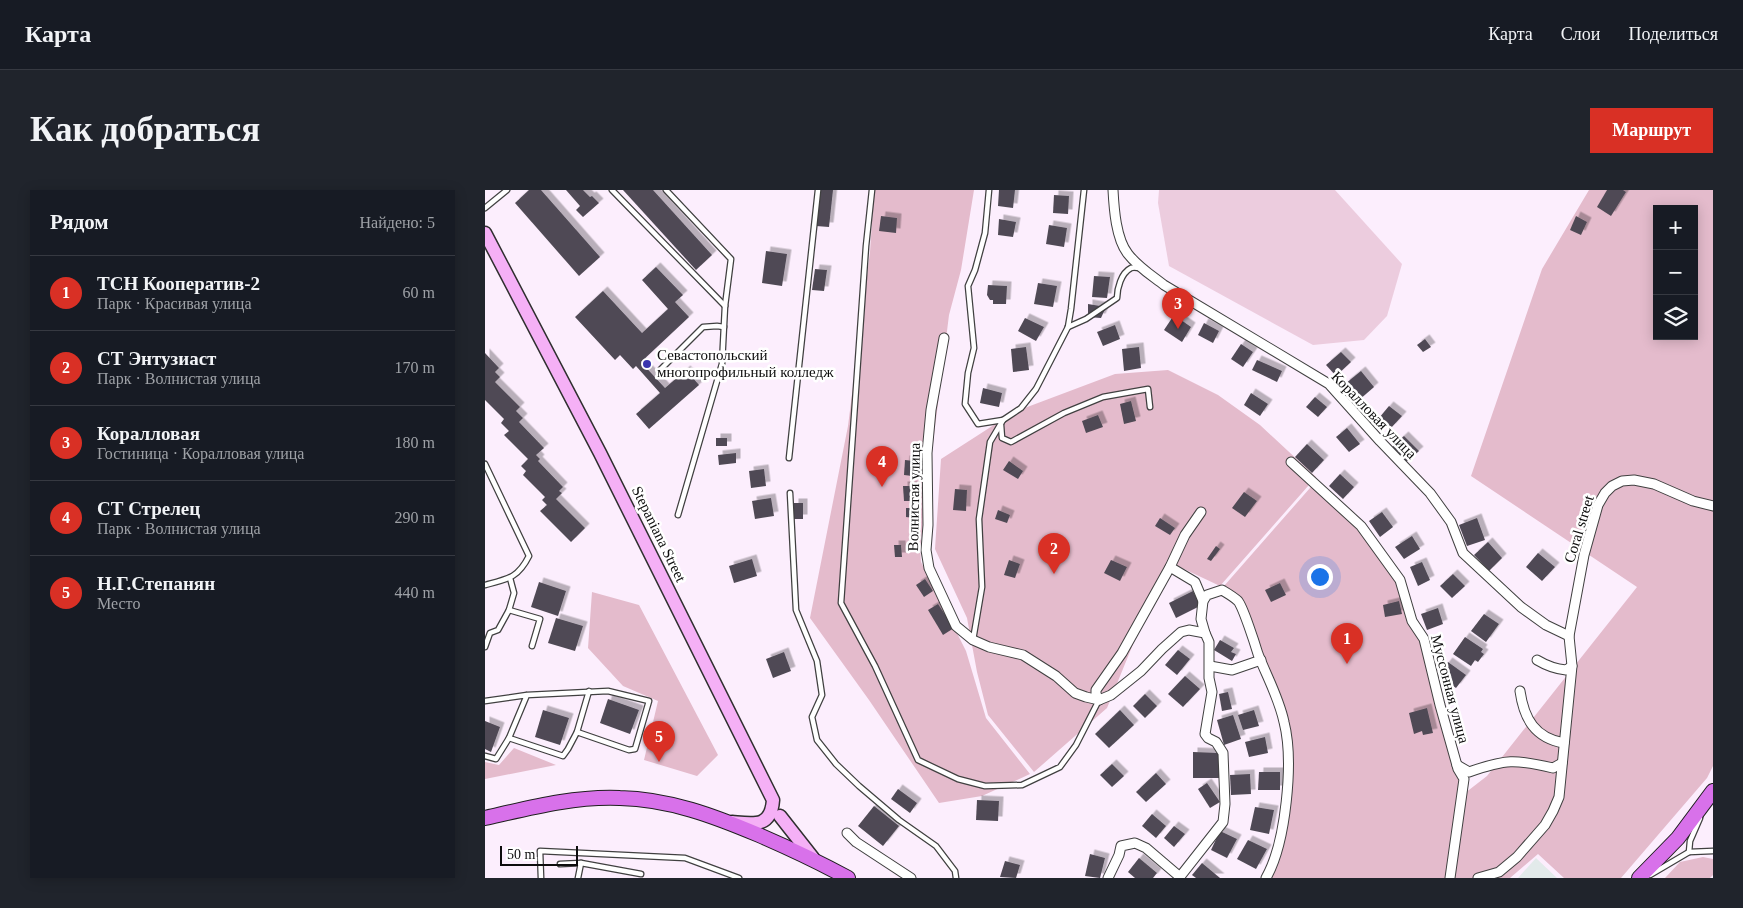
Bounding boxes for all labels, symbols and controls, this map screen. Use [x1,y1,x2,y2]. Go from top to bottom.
text: Карта [25,21,91,47]
text: Карта [1488,24,1533,44]
text: Слои [1561,24,1600,44]
text: Поделиться [1628,24,1718,44]
button: Маршрут [1590,108,1713,153]
text: Как добраться [30,110,260,149]
map controls [1653,205,1698,340]
button: + [1653,205,1698,250]
text: Рядом [50,210,109,234]
text: Найдено: 5 [360,214,435,231]
button: − [1653,250,1698,295]
text: ТСН Кооператив-2 [97,273,260,294]
text: 1 [62,284,70,301]
text: 60 m [403,284,435,301]
pin: 3 [1162,288,1194,329]
text: Парк · Красивая улица [97,295,252,312]
button: layers [1653,295,1698,340]
place label: Севастопольский многопрофильный колледж [657,347,834,380]
text: СТ Энтузиаст [97,348,216,369]
marker: Севастопольский многопрофильный колледж [641,358,653,370]
text: 2 [62,359,70,376]
text: 170 m [395,359,435,376]
street label: Коралловая улица [1328,368,1420,462]
text: Парк · Волнистая улица [97,370,261,387]
text: Коралловая [97,423,200,444]
text: 3 [62,434,70,451]
text: 180 m [395,434,435,451]
street label: Волнистая улица [905,442,923,551]
text: Гостиница · Коралловая улица [97,445,304,462]
pin: 4 [866,446,898,487]
street label: Stepaniana Street [629,484,689,585]
street label: Coral street [1561,493,1597,565]
text: СТ Стрелец [97,498,200,519]
text: 4 [62,509,70,526]
text: 290 m [395,509,435,526]
text: Парк · Волнистая улица [97,520,261,537]
pin: 2 [1038,533,1070,574]
your location [1307,564,1333,590]
text: Н.Г.Степанян [97,573,215,594]
text: 5 [62,584,70,601]
text: 440 m [395,584,435,601]
text: Место [97,595,140,612]
pin: 1 [1331,623,1363,664]
street label: Муссонная улица [1428,633,1472,745]
pin: 5 [643,721,675,762]
scale bar [500,843,577,866]
text: 50 m [507,847,535,862]

